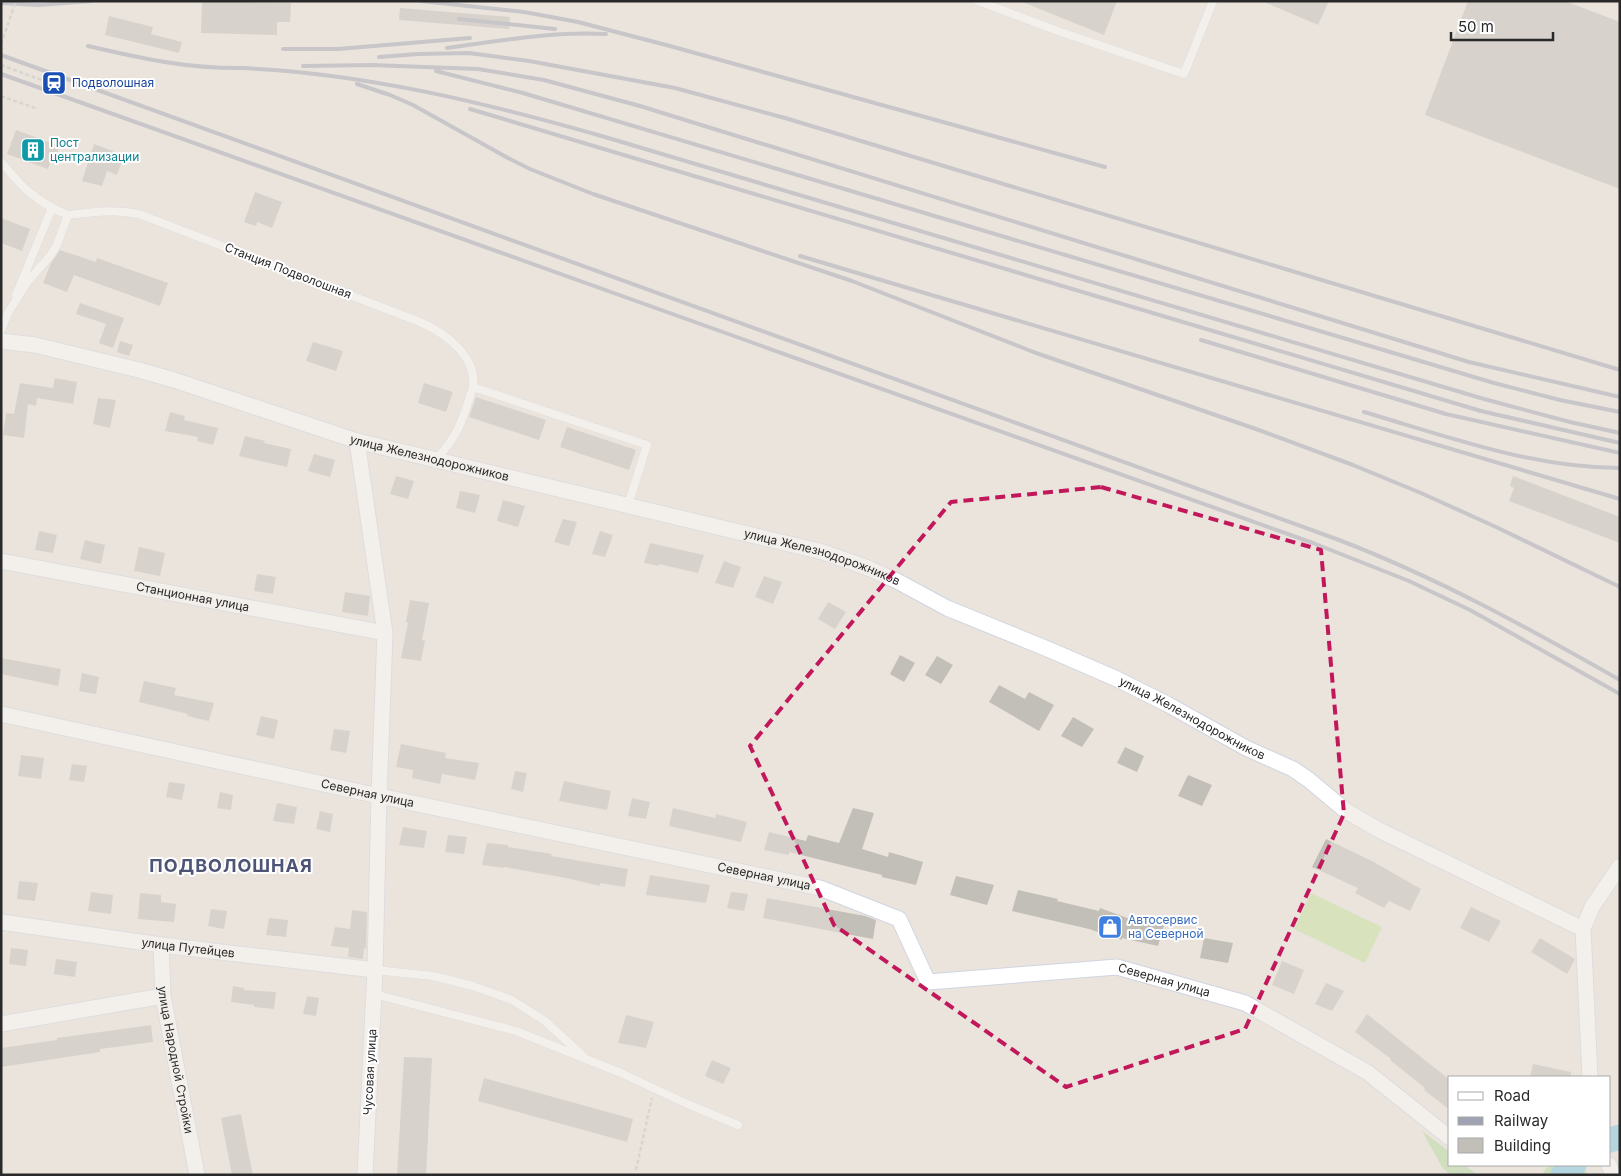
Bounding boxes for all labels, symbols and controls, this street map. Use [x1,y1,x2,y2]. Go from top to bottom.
scale bar [1451,10,1554,42]
text: 50 m [1458,17,1494,36]
station icon: Подволошная [41,70,67,96]
place label: Подволошная [72,75,154,90]
place label: Пост централизации [50,135,139,164]
building icon: Пост централизации [20,137,46,163]
street label: Станция Подволошная [223,239,354,302]
street label: улица Железнодорожников [348,431,511,484]
street label: улица Железнодорожников [743,525,903,588]
street label: Станционная улица [135,578,251,614]
street label: улица Железнодорожников [1117,673,1268,763]
street label: Северная улица [320,776,416,810]
district label: ПОДВОЛОШНАЯ [149,855,313,876]
street label: Северная улица [716,859,812,893]
place label: Автосервис на Северной [1128,912,1203,941]
shop icon: Автосервис на Северной [1097,914,1123,940]
street label: улица Путейцев [141,934,236,961]
street label: Северная улица [1116,960,1212,1000]
street label: улица Народной Стройки [156,986,197,1135]
street label: Чусовая улица [360,1028,379,1116]
legend [1448,1076,1611,1166]
text: Road [1494,1086,1530,1105]
text: Railway [1494,1111,1549,1130]
text: Building [1494,1136,1551,1155]

